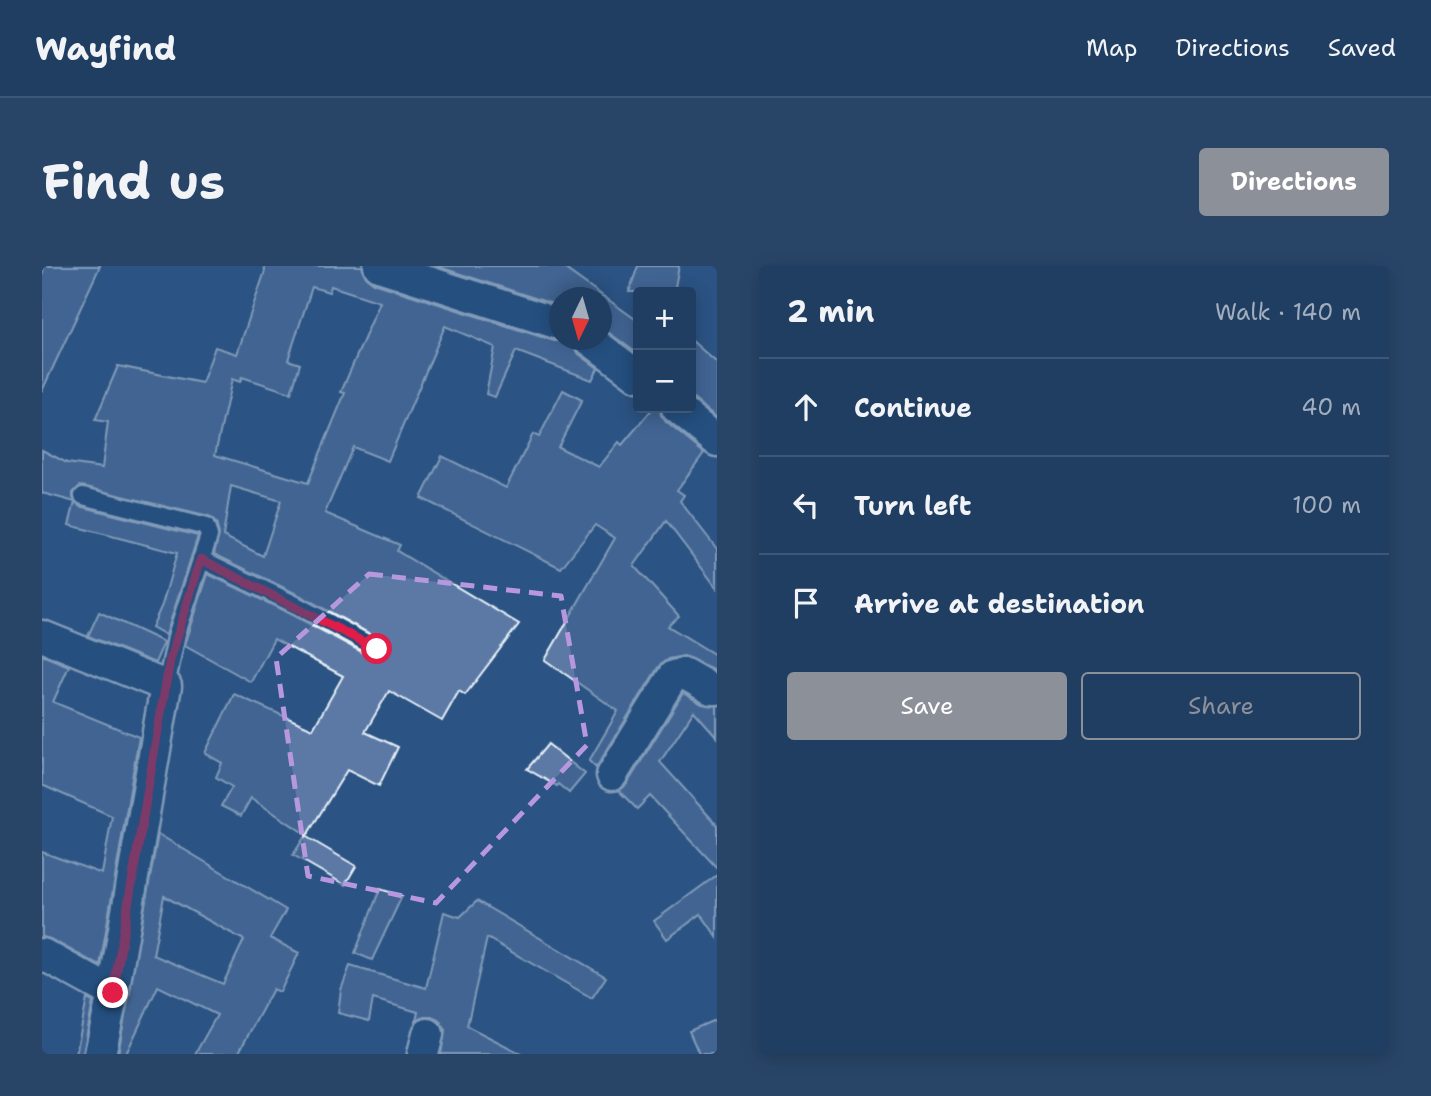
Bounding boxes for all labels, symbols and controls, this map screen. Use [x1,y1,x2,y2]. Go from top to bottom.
text: Wayfind [35,26,176,71]
text: Map [1086,32,1137,64]
text: Directions [1175,32,1290,64]
text: Saved [1328,32,1396,64]
button: Directions [1199,148,1389,216]
text: Find us [42,149,225,215]
north arrow [549,287,612,350]
map controls [633,287,696,413]
button: + [633,287,696,350]
text: 2 min [787,291,874,332]
text: Walk · 140 m [1215,297,1361,327]
button: − [633,350,696,413]
icon: ahead [787,388,825,426]
text: Continue [854,390,972,425]
text: 40 m [1301,392,1361,422]
icon: left [787,486,825,524]
text: Turn left [854,488,971,523]
text: 100 m [1292,490,1361,520]
icon: arrive [787,584,825,622]
text: Arrive at destination [854,586,1144,621]
route start [361,633,392,664]
button: Save [787,672,1067,740]
button: Share [1081,672,1361,740]
route end [97,977,128,1008]

